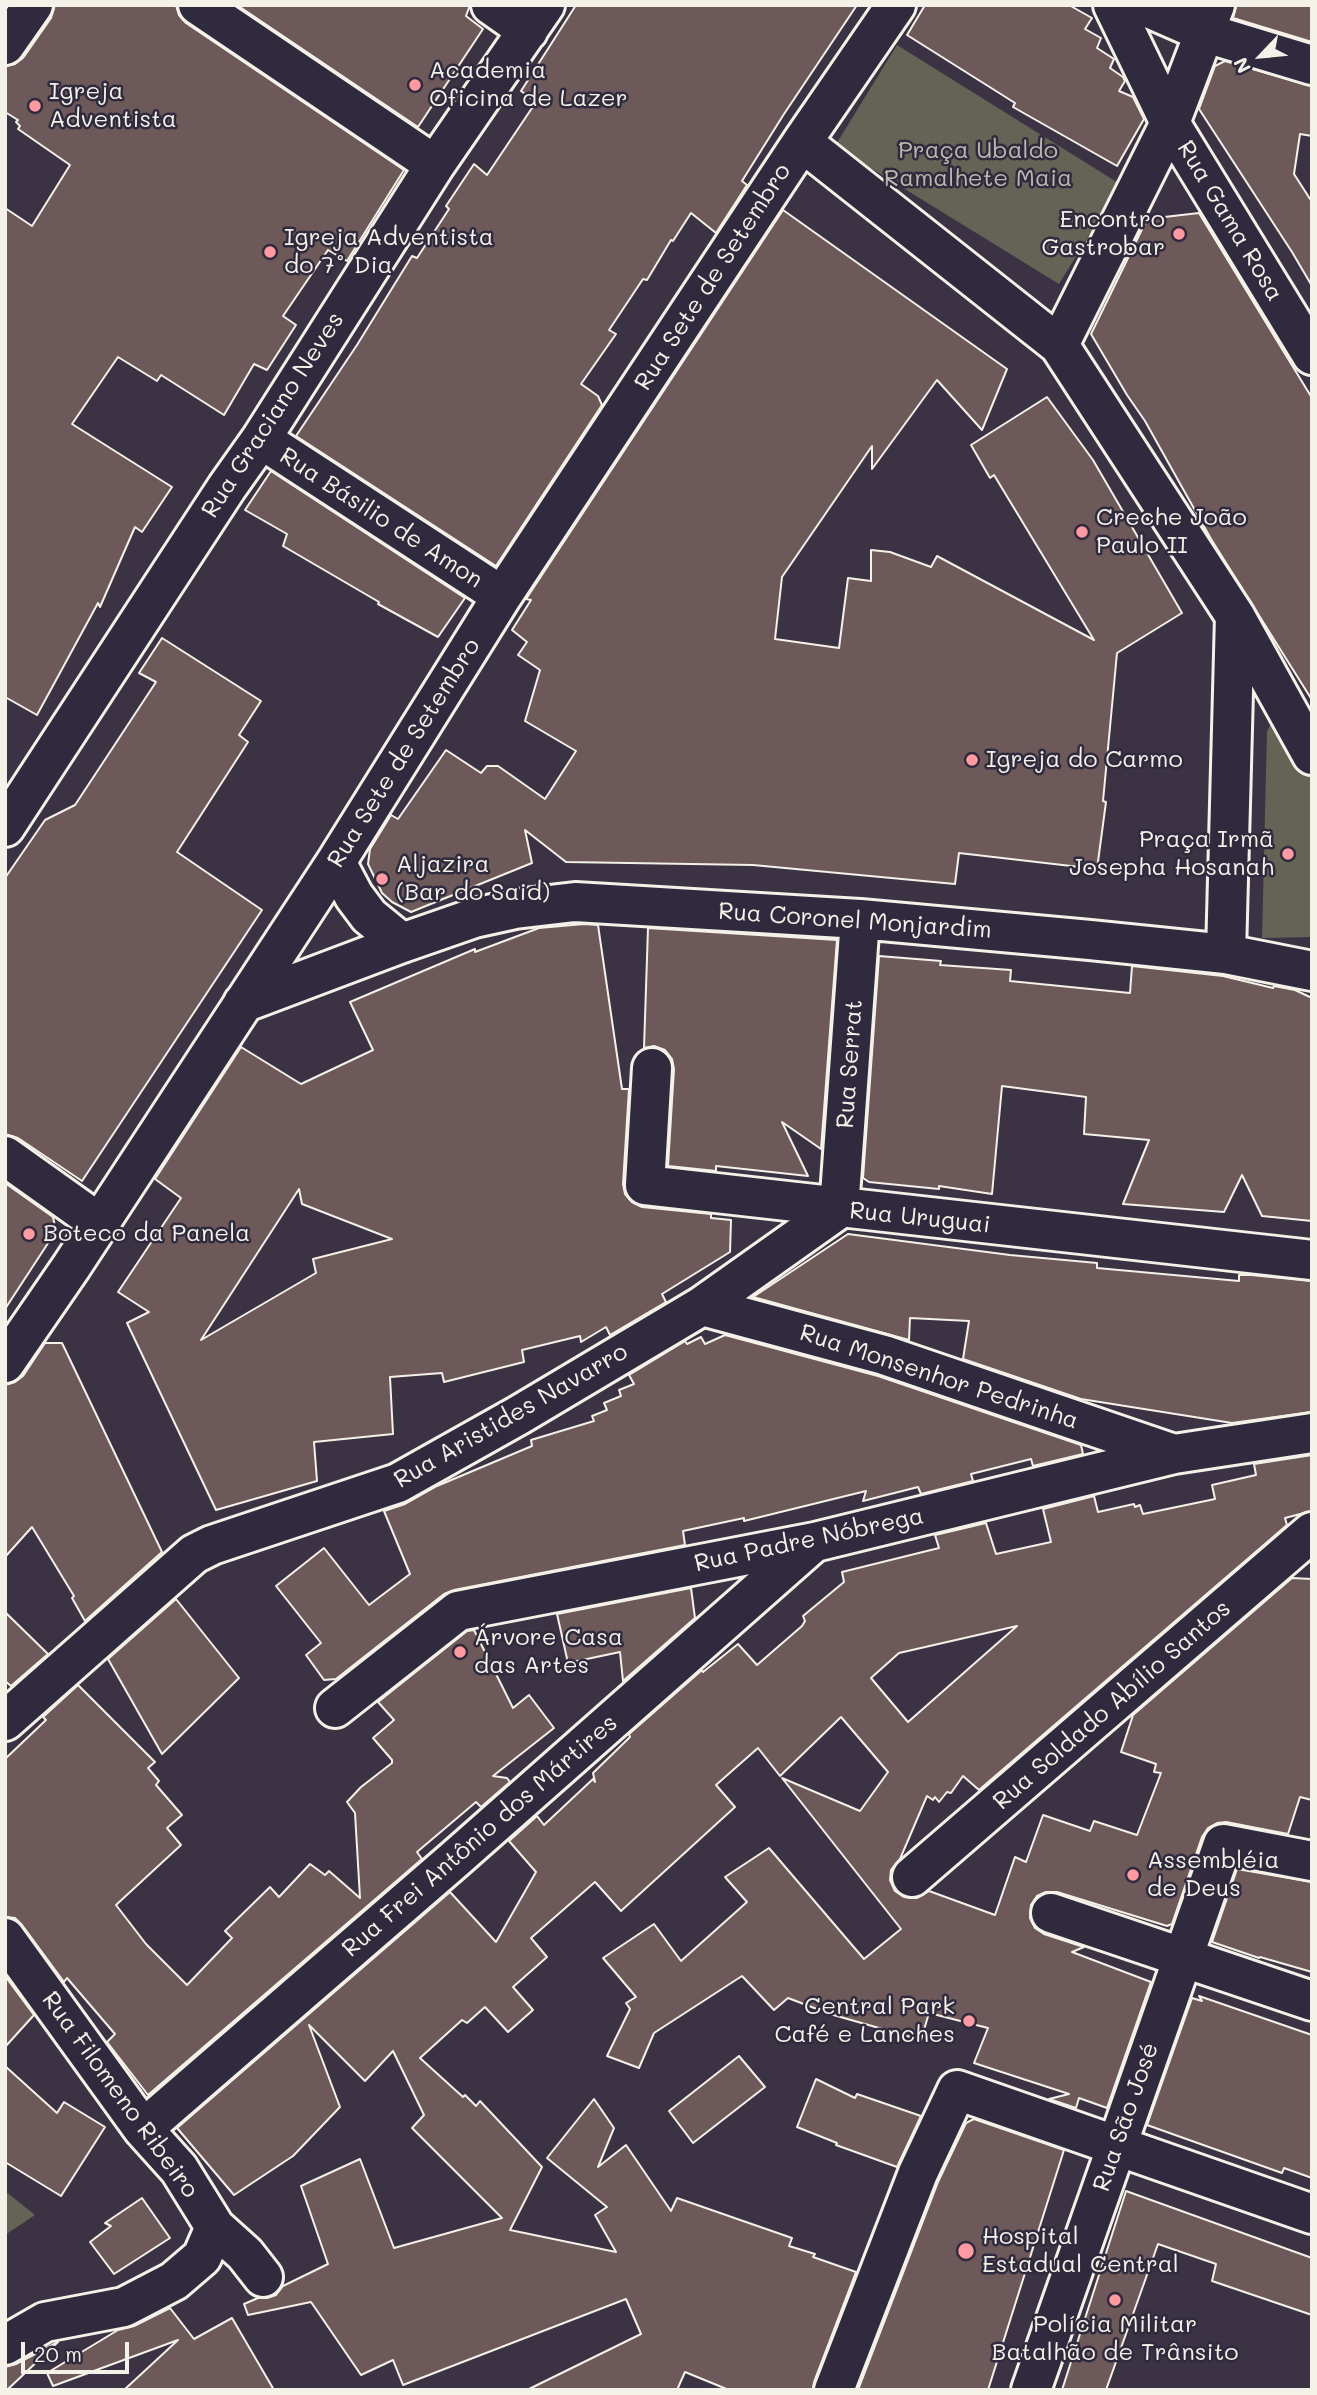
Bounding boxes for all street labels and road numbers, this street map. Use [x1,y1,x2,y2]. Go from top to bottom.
street label: Rua Gama Rosa [1171,136,1289,306]
street label: Rua Sete de Setembro [629,158,797,396]
street label: Rua Graciano Neves [196,307,350,523]
street label: Rua Básilio de Amon [274,442,488,594]
street label: Rua Sete de Setembro [322,633,486,873]
street label: Rua Coronel Monjardim [717,897,993,945]
street label: Rua Serrat [831,999,869,1129]
street label: Rua Uruguai [848,1196,992,1240]
street label: Rua Monsenhor Pedrinha [796,1318,1082,1436]
street label: Rua Aristides Navarro [389,1337,633,1495]
street label: Rua Padre Nóbrega [692,1502,926,1578]
street label: Rua Soldado Abílio Santos [987,1594,1237,1816]
street label: Rua Frei Antônio dos Mártires [337,1709,623,1963]
street label: Rua Filomeno Ribeiro [36,1986,204,2204]
street label: Rua São José [1087,2039,1165,2195]

